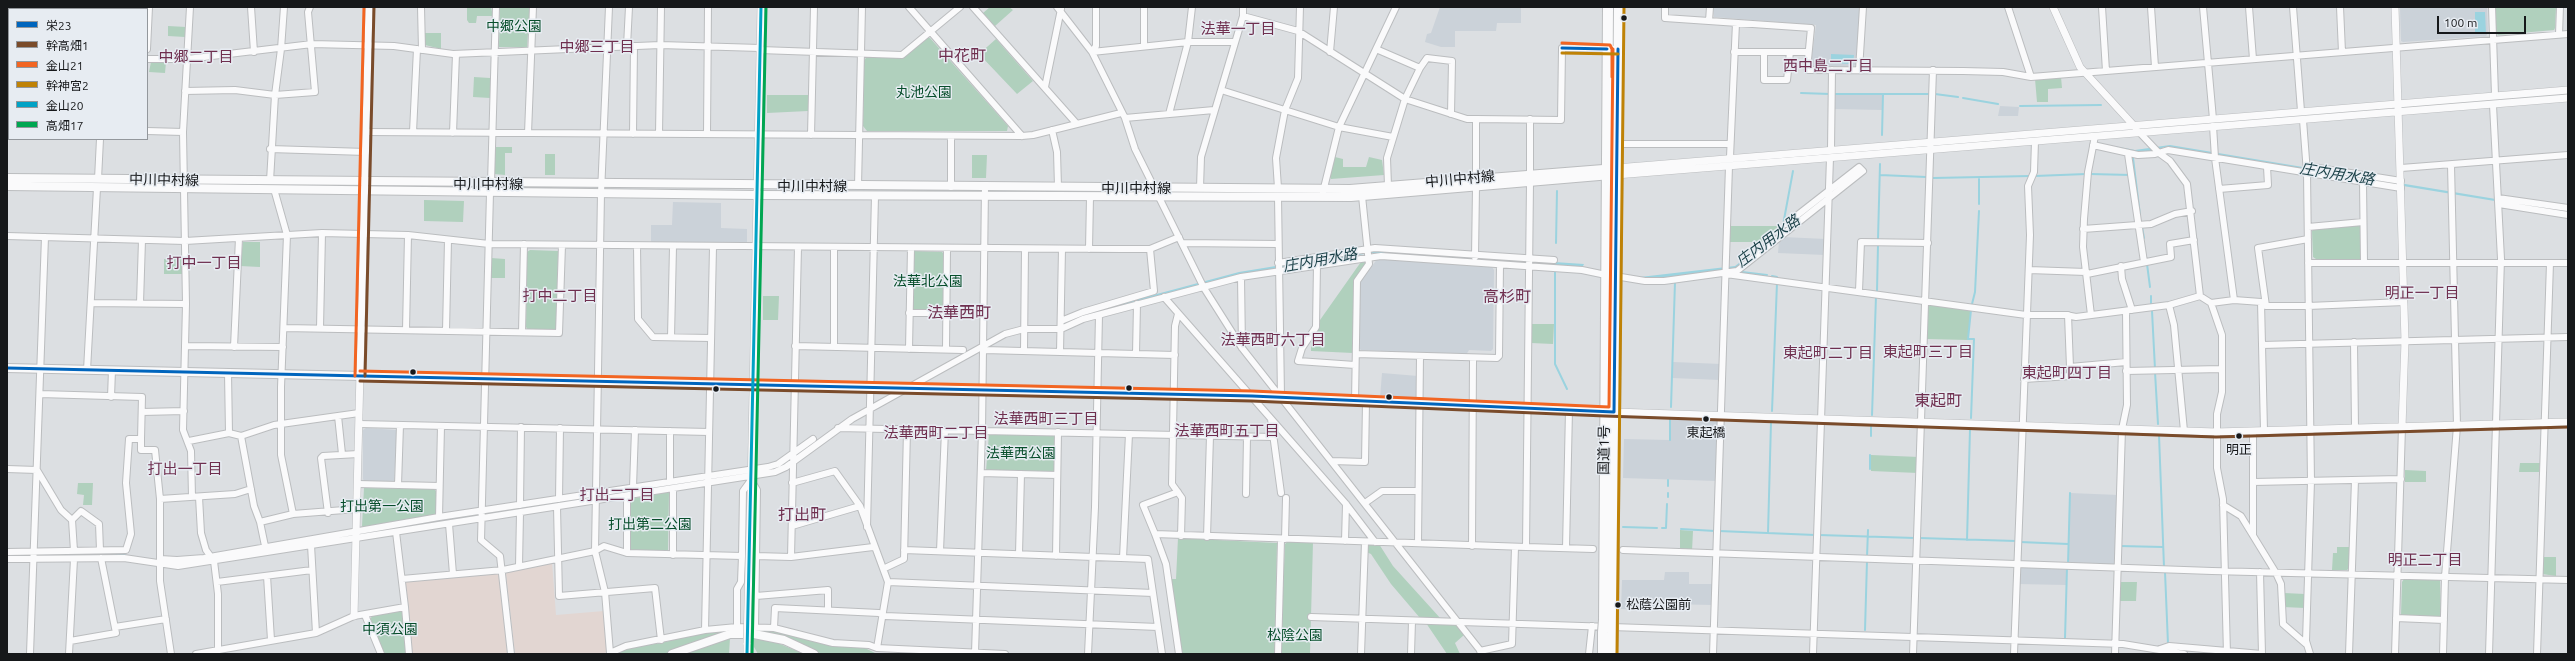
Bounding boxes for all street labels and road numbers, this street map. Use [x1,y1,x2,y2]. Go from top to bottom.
street label: 中川中村線 [1424,168,1496,190]
street label: 中川中村線 [129,171,199,189]
street label: 中川中村線 [453,176,523,192]
street label: 中川中村線 [777,178,847,194]
street label: 中川中村線 [1101,180,1171,196]
street label: 国道1号 [1595,425,1613,475]

